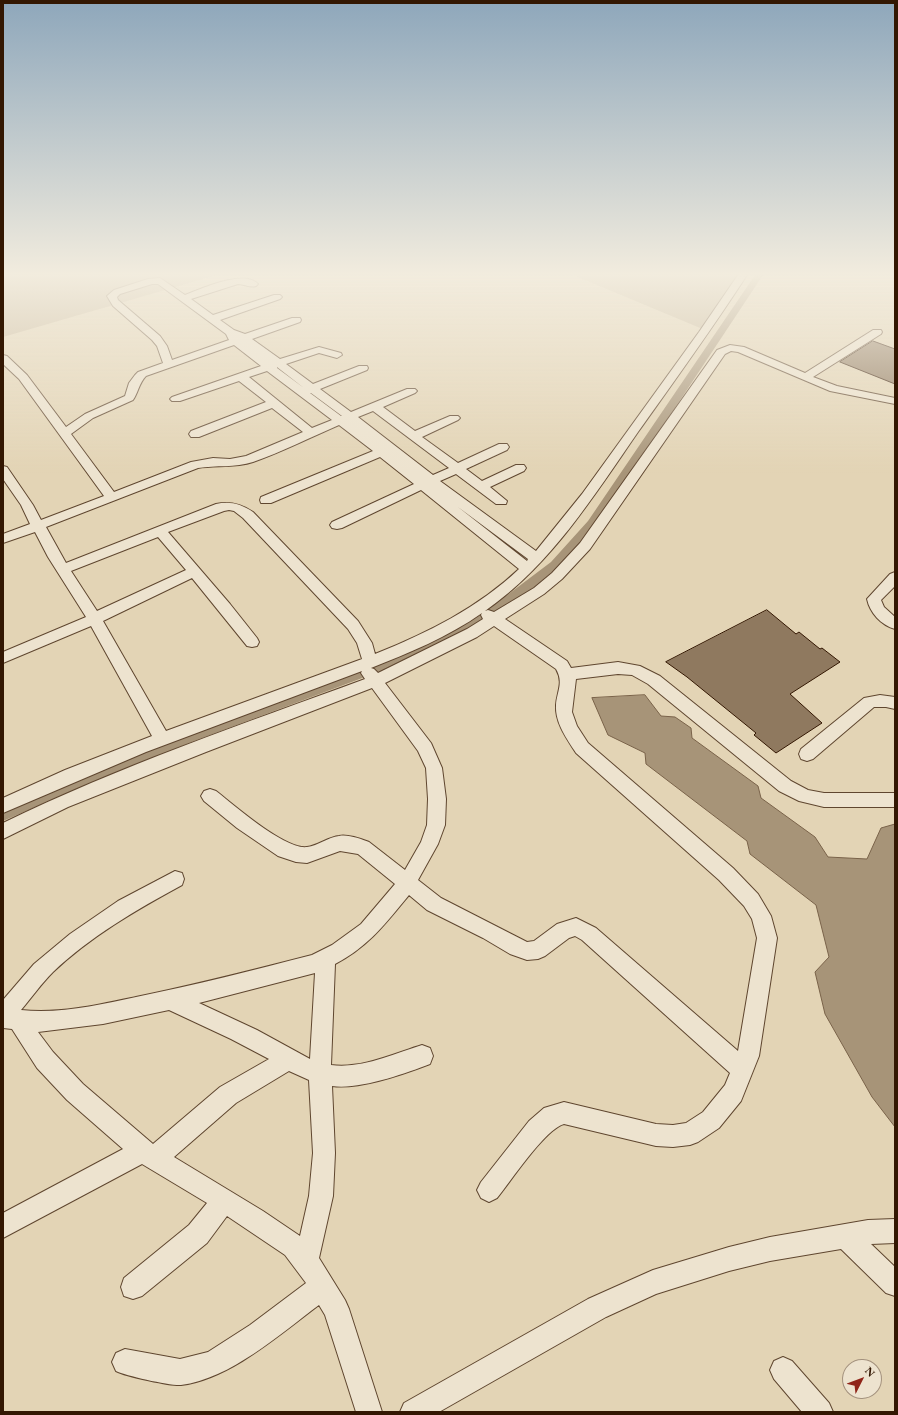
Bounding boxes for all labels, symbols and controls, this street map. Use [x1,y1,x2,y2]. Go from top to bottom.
north arrow [842,1359,882,1399]
text: N [862,1364,878,1380]

